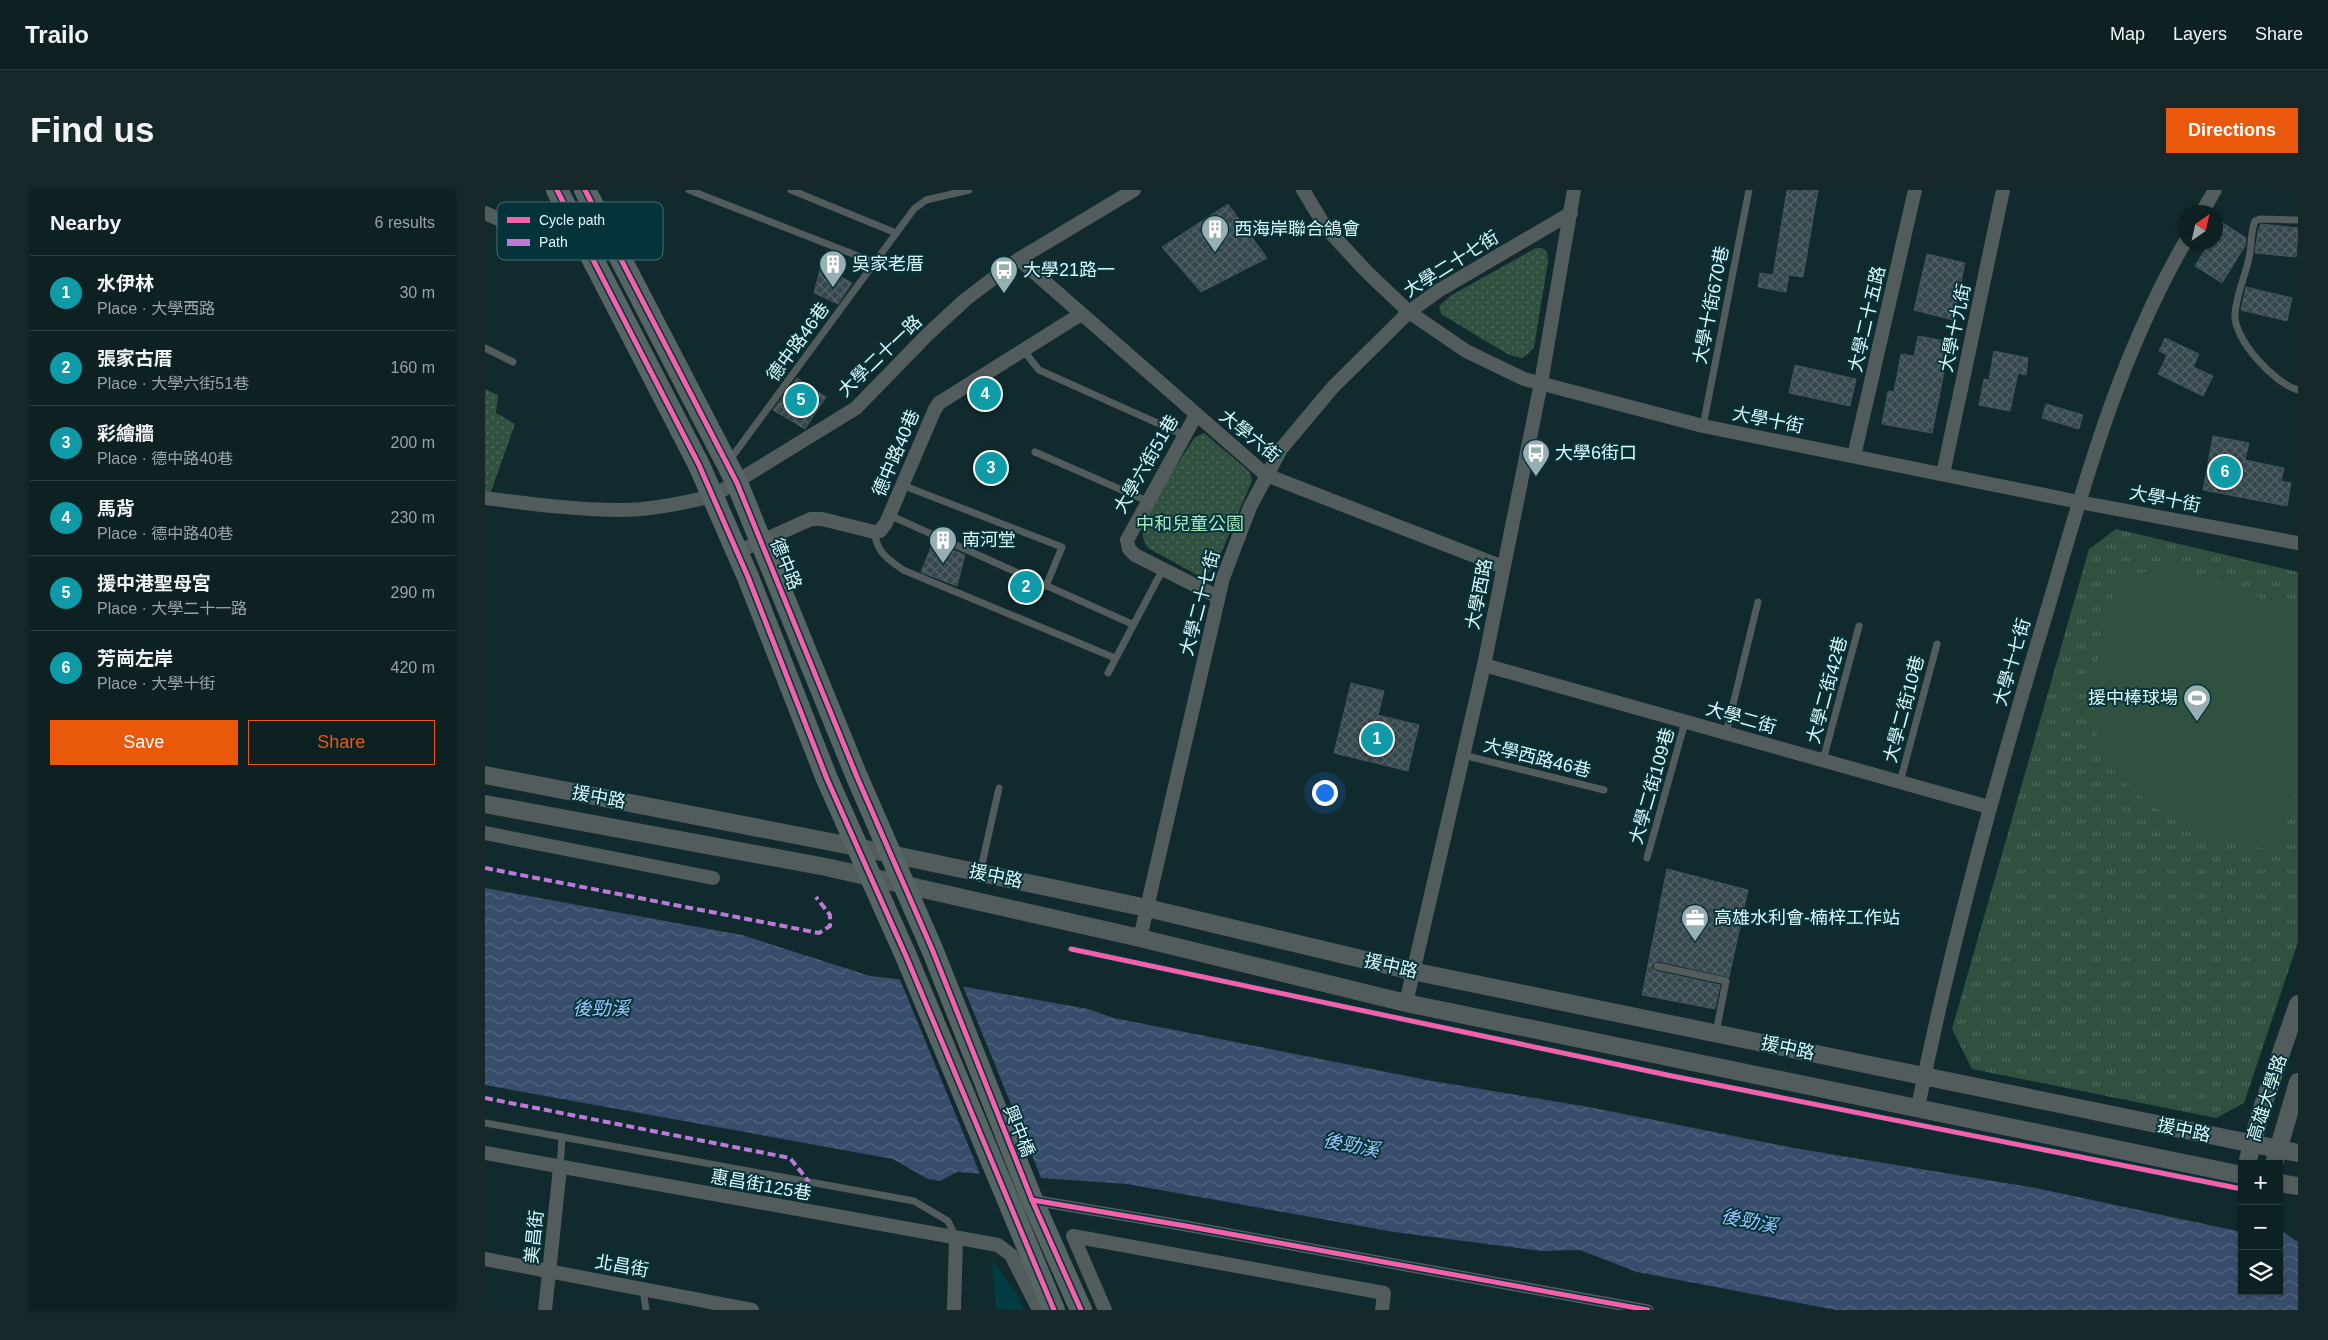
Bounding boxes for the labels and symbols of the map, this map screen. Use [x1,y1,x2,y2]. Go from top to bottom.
legend [497,202,663,260]
north arrow [2178,205,2223,250]
text: Cycle path [539,212,605,228]
building icon: 西海岸聯合鴿會 [1200,214,1230,253]
place label: 西海岸聯合鴿會 [1234,219,1360,239]
street label: 大學二十七街 [1400,227,1502,301]
text: Path [539,234,568,250]
street label: 大學十街670巷 [1690,244,1732,366]
building icon: 吳家老厝 [818,249,848,288]
place label: 吳家老厝 [852,254,924,274]
bus stop icon: 大學21路一 [989,255,1019,294]
place label: 大學21路一 [1023,260,1115,280]
street label: 大學二十五路 [1845,264,1889,374]
street label: 大學十九街 [1936,282,1974,374]
street label: 德中路46巷 [763,299,833,385]
street label: 大學二十一路 [834,311,926,401]
pin: 4 [969,375,1001,413]
pin: 5 [785,381,817,419]
street label: 大學十街 [1731,403,1805,437]
street label: 大學六街 [1216,406,1284,466]
street label: 德中路40巷 [869,407,923,499]
street label: 大學六街51巷 [1110,411,1182,517]
bus stop icon: 大學6街口 [1521,438,1551,477]
place label: 大學6街口 [1555,443,1637,463]
pin: 3 [975,449,1007,487]
pin: 6 [2209,453,2241,491]
street label: 大學十街 [2128,482,2202,516]
park label: 中和兒童公園 [1136,514,1244,534]
building icon: 南河堂 [928,525,958,564]
place label: 南河堂 [962,530,1016,550]
street label: 德中路 [767,535,805,593]
street label: 大學二十七街 [1176,548,1224,658]
street label: 大學西路 [1462,557,1496,631]
pin: 2 [1010,568,1042,606]
street label: 大學十七街 [1990,616,2034,708]
street label: 大學二街42巷 [1803,634,1851,746]
street label: 大學二街10巷 [1880,653,1928,765]
sports icon: 援中棒球場 [2182,683,2212,722]
place label: 援中棒球場 [2088,688,2178,708]
street label: 大學二街 [1704,698,1778,738]
pin: 1 [1361,720,1393,758]
street label: 大學二街109巷 [1626,726,1678,846]
street label: 大學西路46巷 [1481,735,1593,781]
your location [1312,780,1338,806]
street label: 援中路 [571,782,627,812]
street label: 援中路 [968,861,1024,891]
office icon: 高雄水利會-楠梓工作站 [1680,903,1710,942]
place label: 高雄水利會-楠梓工作站 [1714,908,1900,928]
street label: 援中路 [1362,950,1420,982]
water label: 後勁溪 [572,998,632,1019]
street label: 援中路 [1760,1033,1816,1063]
street label: 高雄大學路 [2244,1052,2290,1144]
street label: 興中橋 [1000,1102,1038,1160]
street label: 援中路 [2156,1115,2212,1145]
water label: 後勁溪 [1321,1129,1384,1161]
street label: 惠昌街125巷 [709,1166,813,1204]
water label: 後勁溪 [1719,1205,1782,1237]
street label: 美昌街 [521,1209,547,1265]
street label: 北昌街 [594,1251,650,1281]

